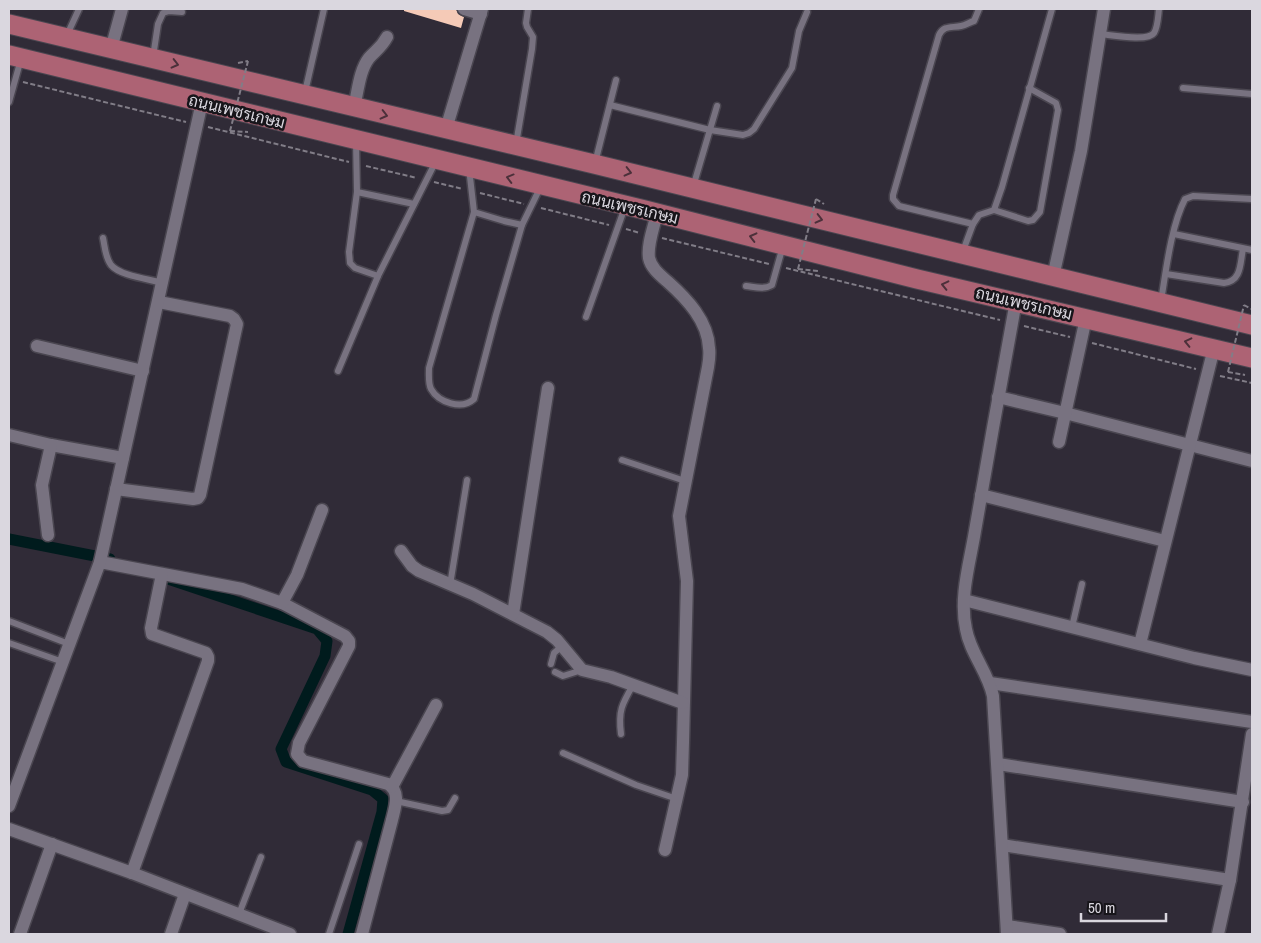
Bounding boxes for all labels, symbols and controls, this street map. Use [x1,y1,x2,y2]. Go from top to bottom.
one-way arrow [171,58,180,69]
street label: ถนนเพชรเกษม [187,88,287,134]
one-way arrow [380,109,389,120]
one-way arrow [623,166,632,177]
one-way arrow [506,173,515,184]
street label: ถนนเพชรเกษม [580,185,680,229]
one-way arrow [815,214,823,224]
one-way arrow [749,232,757,243]
one-way arrow [940,280,949,291]
street label: ถนนเพชรเกษม [974,281,1074,325]
one-way arrow [1184,337,1193,348]
scale bar [1081,890,1166,922]
text: 50 m [1088,897,1115,918]

